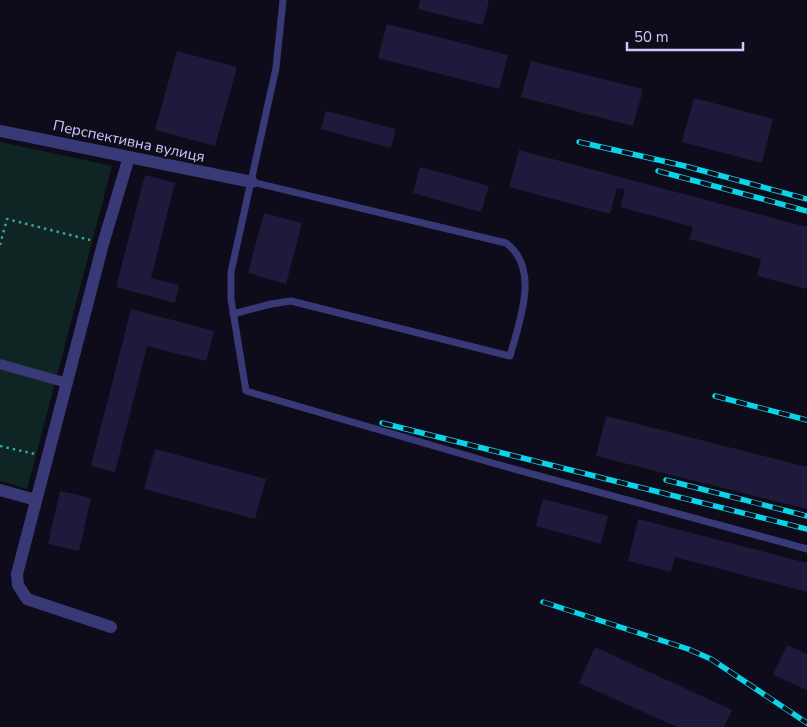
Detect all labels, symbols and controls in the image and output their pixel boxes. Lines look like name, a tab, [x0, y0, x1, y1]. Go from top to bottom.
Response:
scale bar	[627, 20, 743, 52]
text: 50 m	[634, 27, 669, 47]
street label: Перспективна вулиця	[51, 115, 207, 167]

